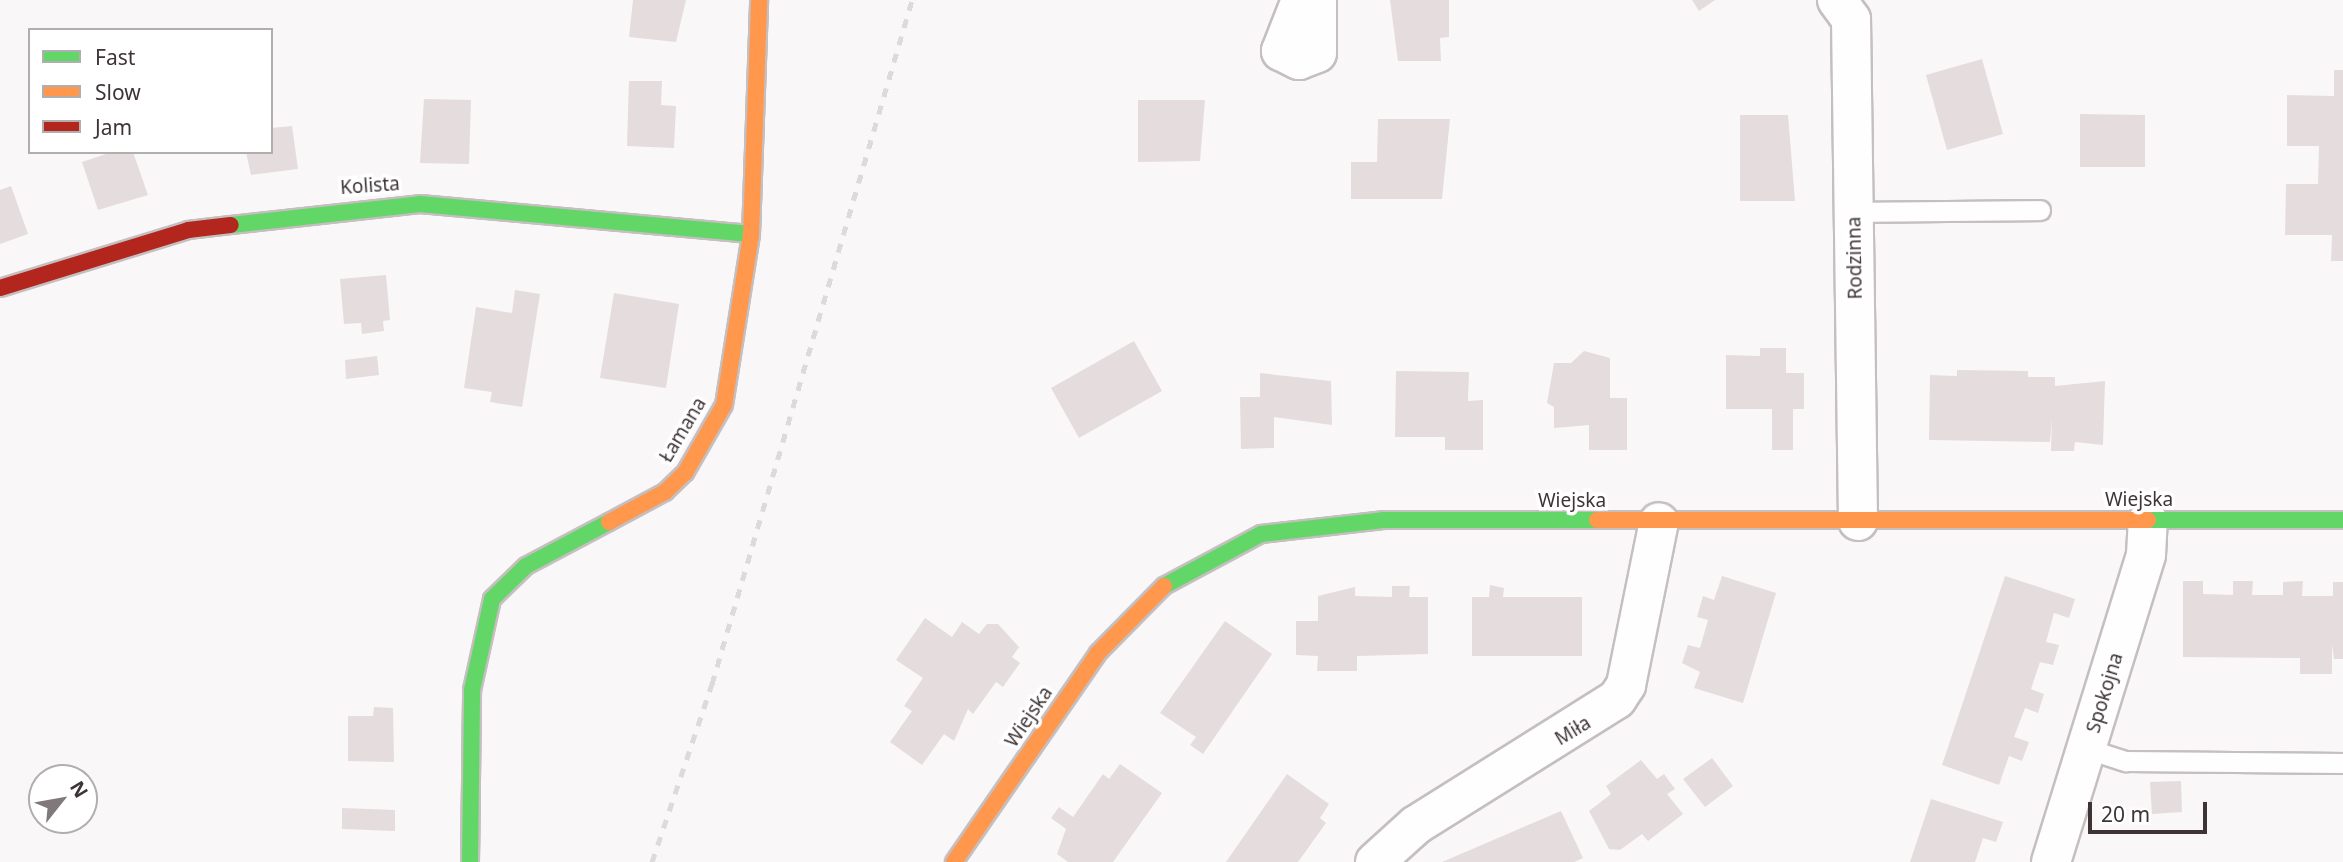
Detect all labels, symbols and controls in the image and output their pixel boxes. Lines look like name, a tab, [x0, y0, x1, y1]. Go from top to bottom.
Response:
legend	[28, 28, 273, 154]
text: Fast	[95, 43, 135, 71]
text: Slow	[95, 78, 141, 106]
text: Jam	[95, 113, 132, 141]
street label: Kolista	[339, 173, 401, 199]
street label: Rodzinna	[1843, 216, 1867, 300]
street label: Łamana	[655, 394, 711, 466]
street label: Wiejska	[2105, 489, 2173, 511]
street label: Wiejska	[1538, 490, 1606, 512]
street label: Spokojna	[2082, 650, 2128, 736]
street label: Wiejska	[1001, 682, 1057, 752]
street label: Miła	[1551, 712, 1595, 750]
north arrow	[28, 764, 98, 834]
text: N	[64, 776, 94, 803]
scale bar	[2091, 788, 2210, 832]
text: 20 m	[2101, 800, 2150, 828]

